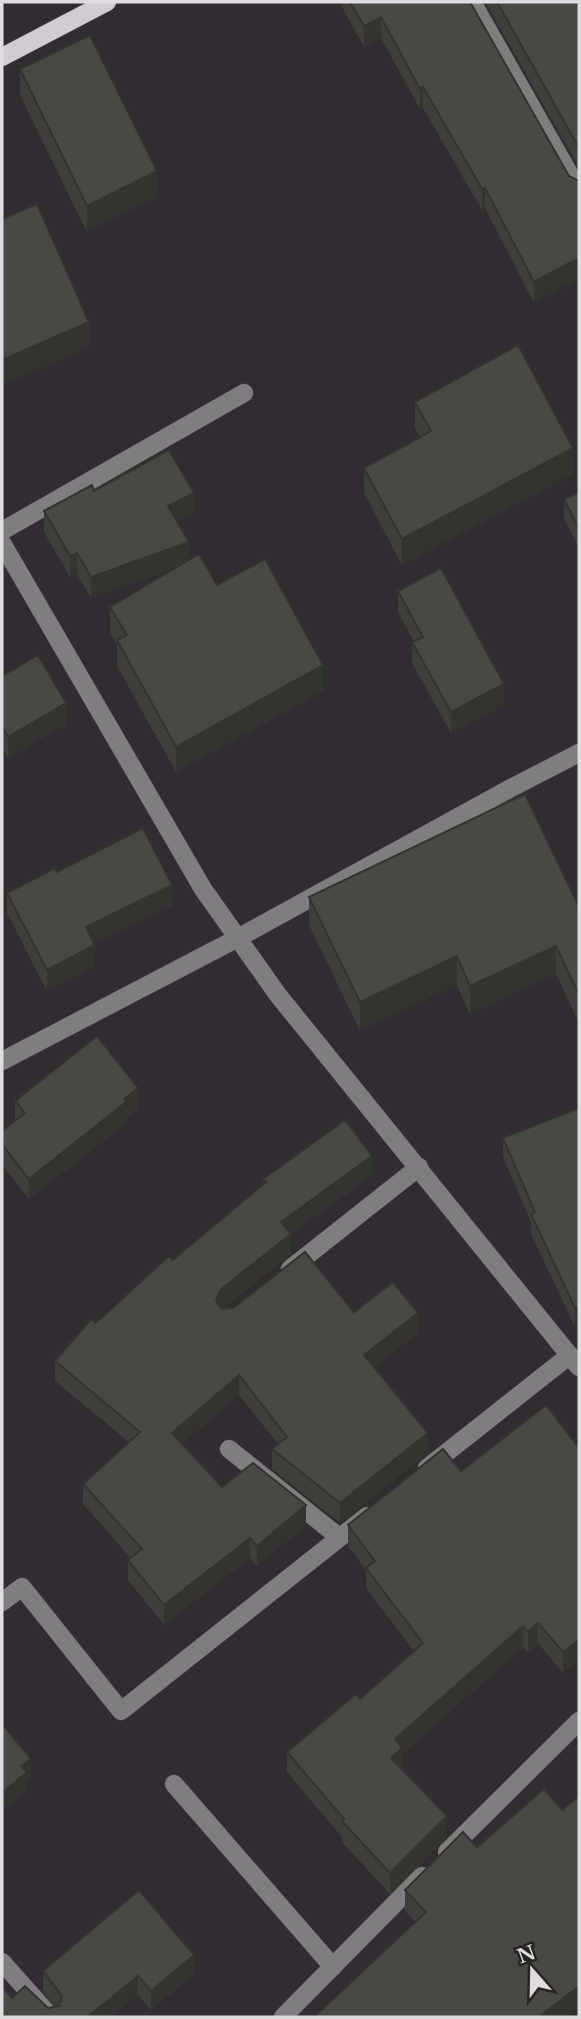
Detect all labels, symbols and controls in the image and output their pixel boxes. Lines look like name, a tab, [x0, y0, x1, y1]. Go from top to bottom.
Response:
north arrow	[497, 1935, 567, 2005]
text: N	[514, 1941, 539, 1968]

